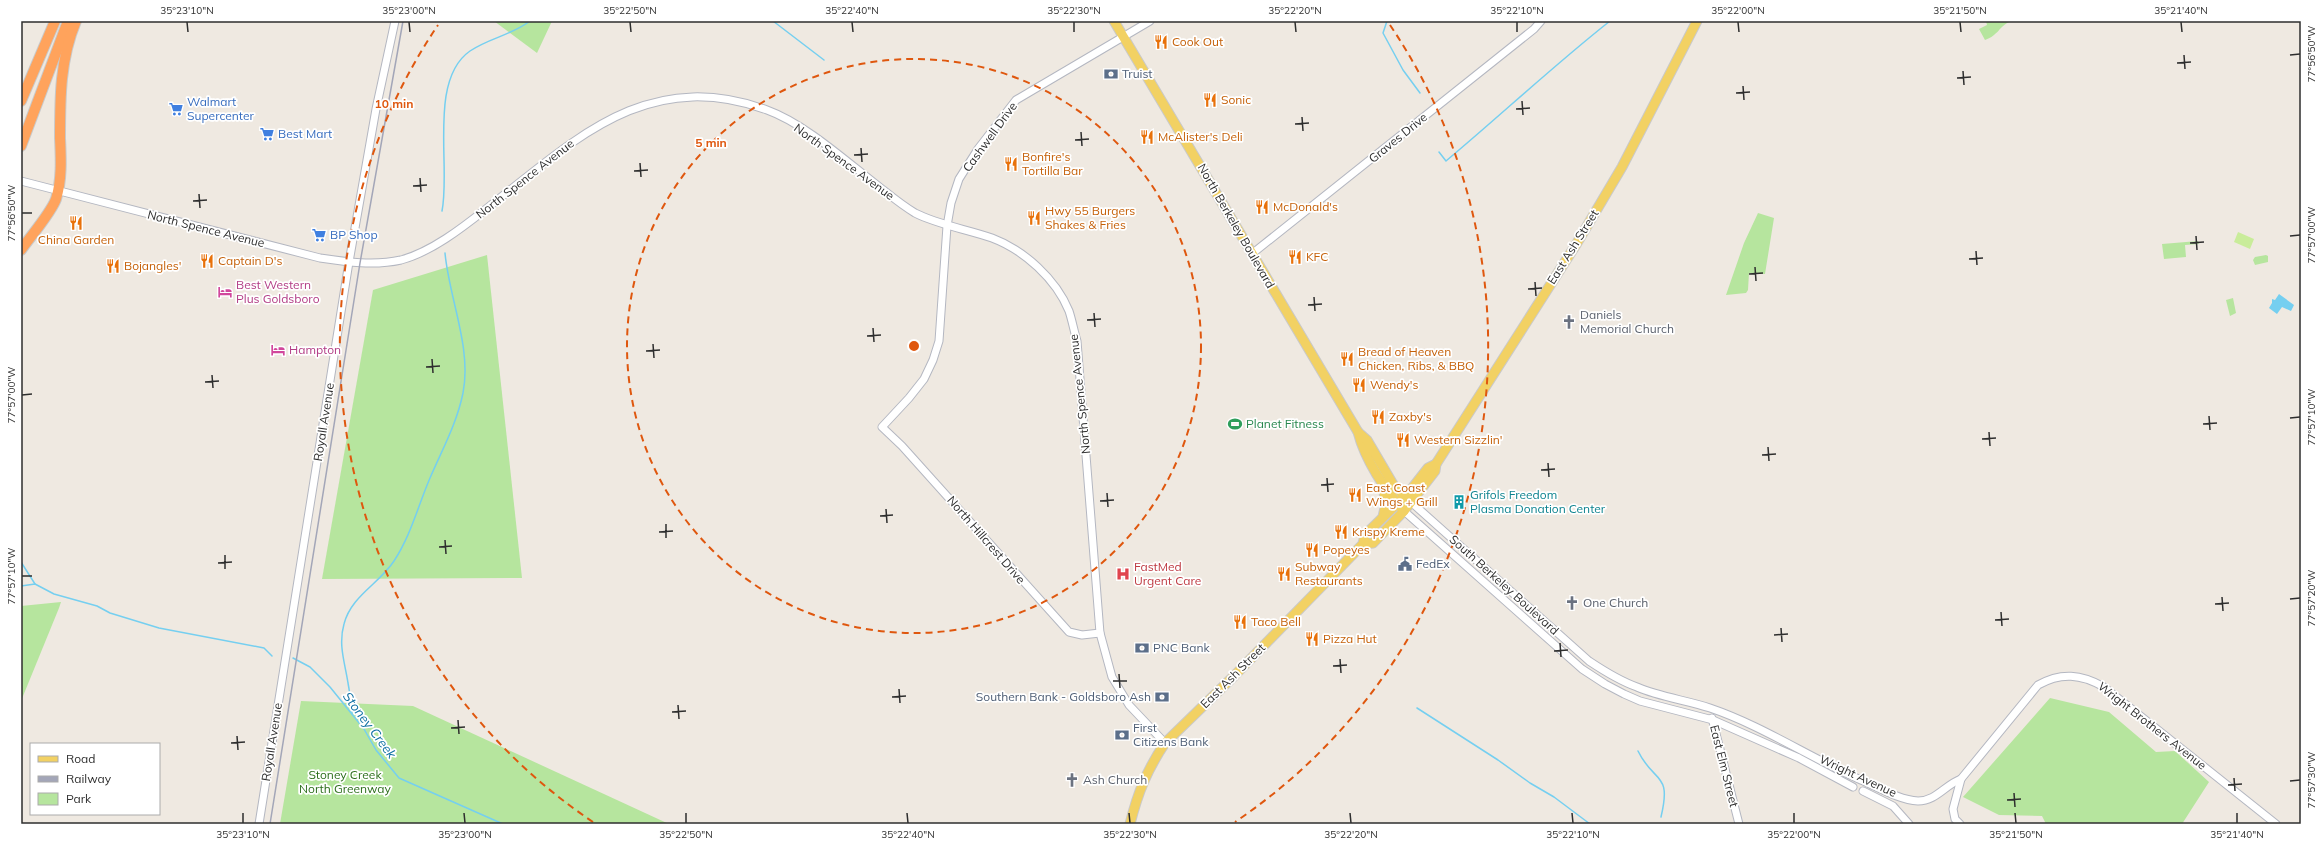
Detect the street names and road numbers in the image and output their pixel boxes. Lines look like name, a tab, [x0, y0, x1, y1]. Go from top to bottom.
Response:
street label: Cashwell Drive	[959, 99, 1020, 175]
street label: Graves Drive	[1365, 109, 1430, 166]
street label: North Spence Avenue	[791, 120, 897, 203]
street label: North Spence Avenue	[473, 136, 577, 222]
street label: North Berkeley Boulevard	[1195, 161, 1278, 291]
street label: North Spence Avenue	[146, 207, 266, 250]
street label: East Ash Street	[1544, 207, 1602, 287]
street label: North Spence Avenue	[1066, 333, 1093, 455]
street label: Royall Avenue	[310, 382, 337, 462]
street label: North Hillcrest Drive	[944, 493, 1029, 587]
street label: South Berkeley Boulevard	[1446, 531, 1562, 638]
street label: East Ash Street	[1197, 640, 1268, 711]
street label: Wright Brothers Avenue	[2095, 679, 2210, 773]
street label: Royall Avenue	[258, 702, 285, 782]
street label: East Elm Street	[1707, 723, 1742, 809]
street label: Wright Avenue	[1817, 751, 1899, 800]

